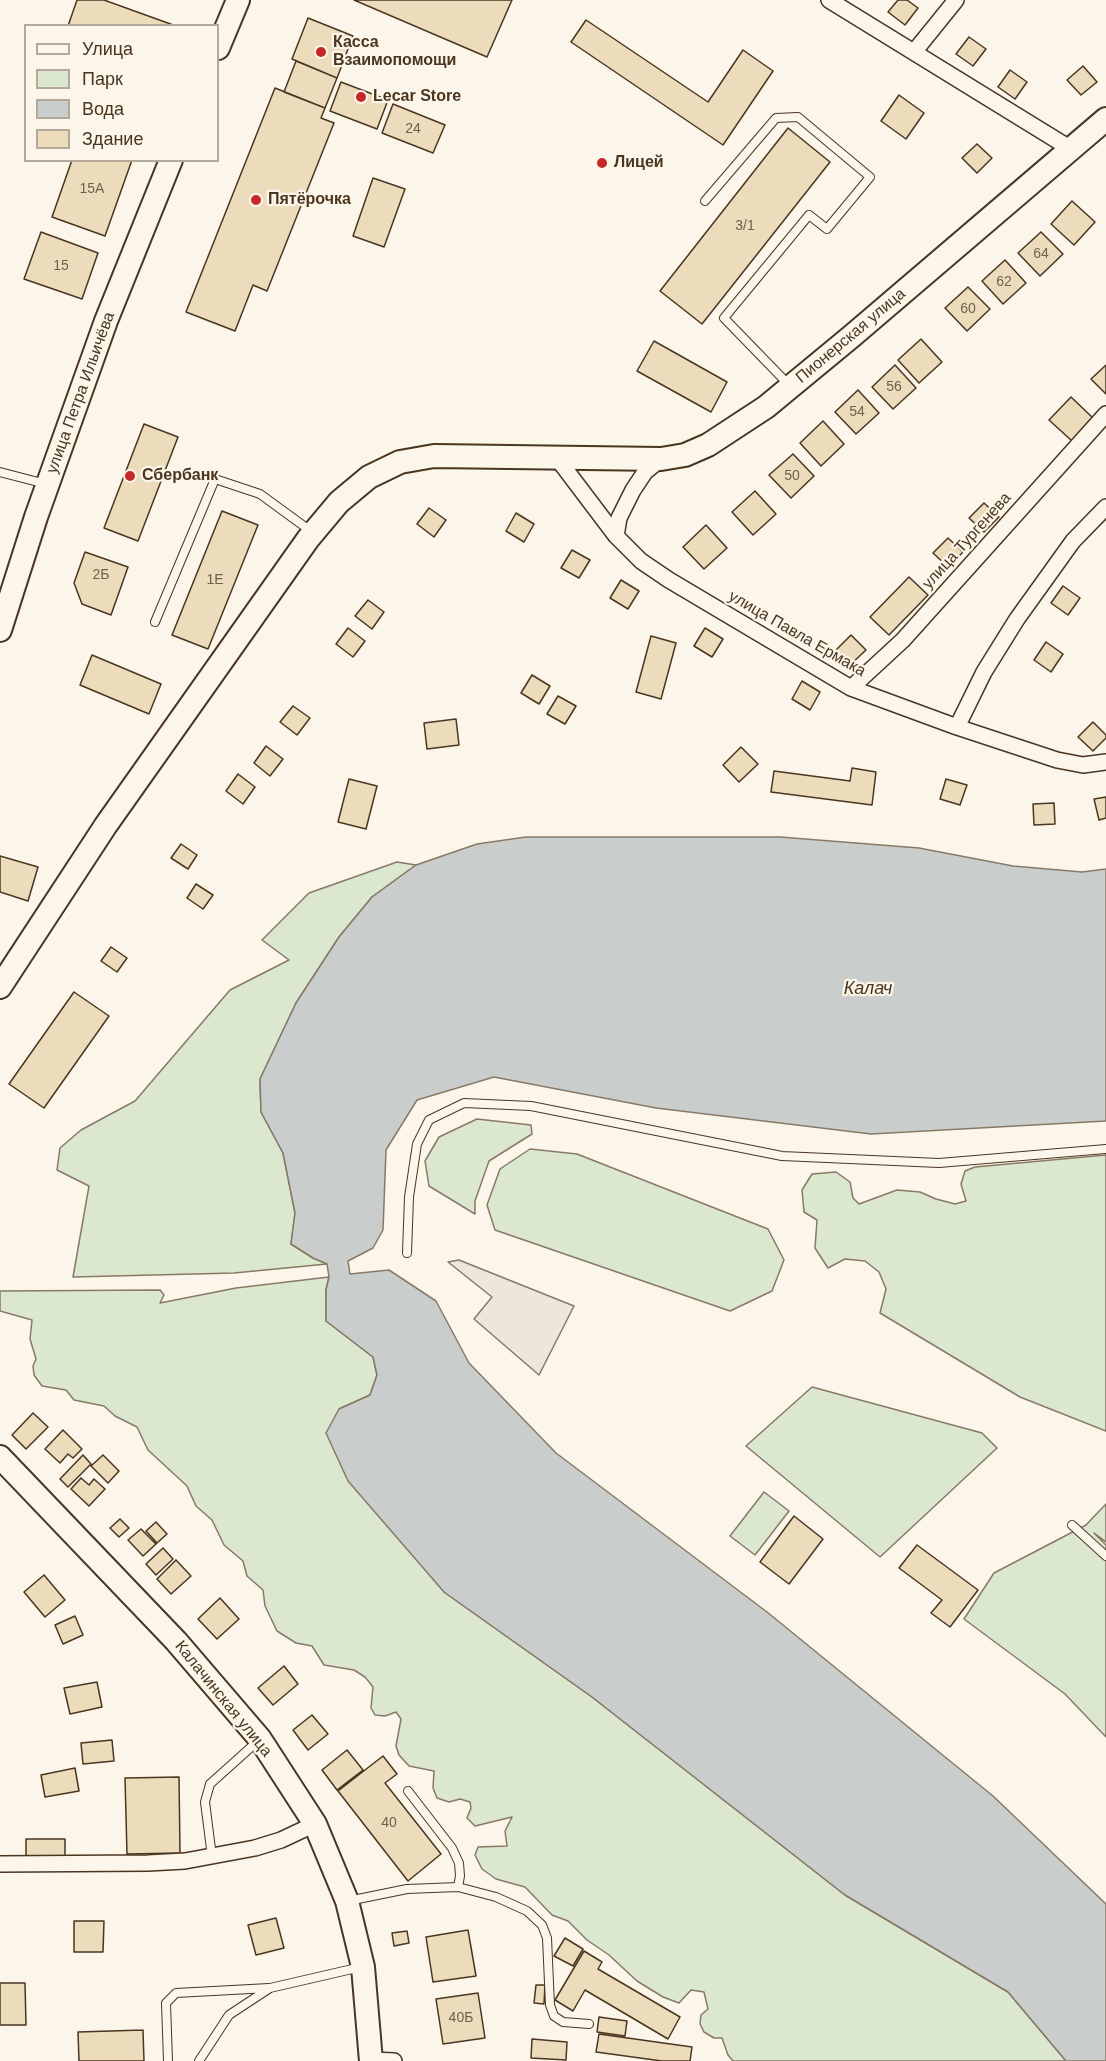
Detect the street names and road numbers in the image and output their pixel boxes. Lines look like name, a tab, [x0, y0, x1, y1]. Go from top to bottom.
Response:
street label: Пионерская улица	[792, 285, 910, 387]
street label: улица Петра Ильичёва	[43, 310, 119, 476]
street label: улица Тургенева	[919, 489, 1015, 593]
street label: улица Павла Ермака	[725, 587, 869, 681]
street label: Калачинская улица	[170, 1637, 276, 1761]

